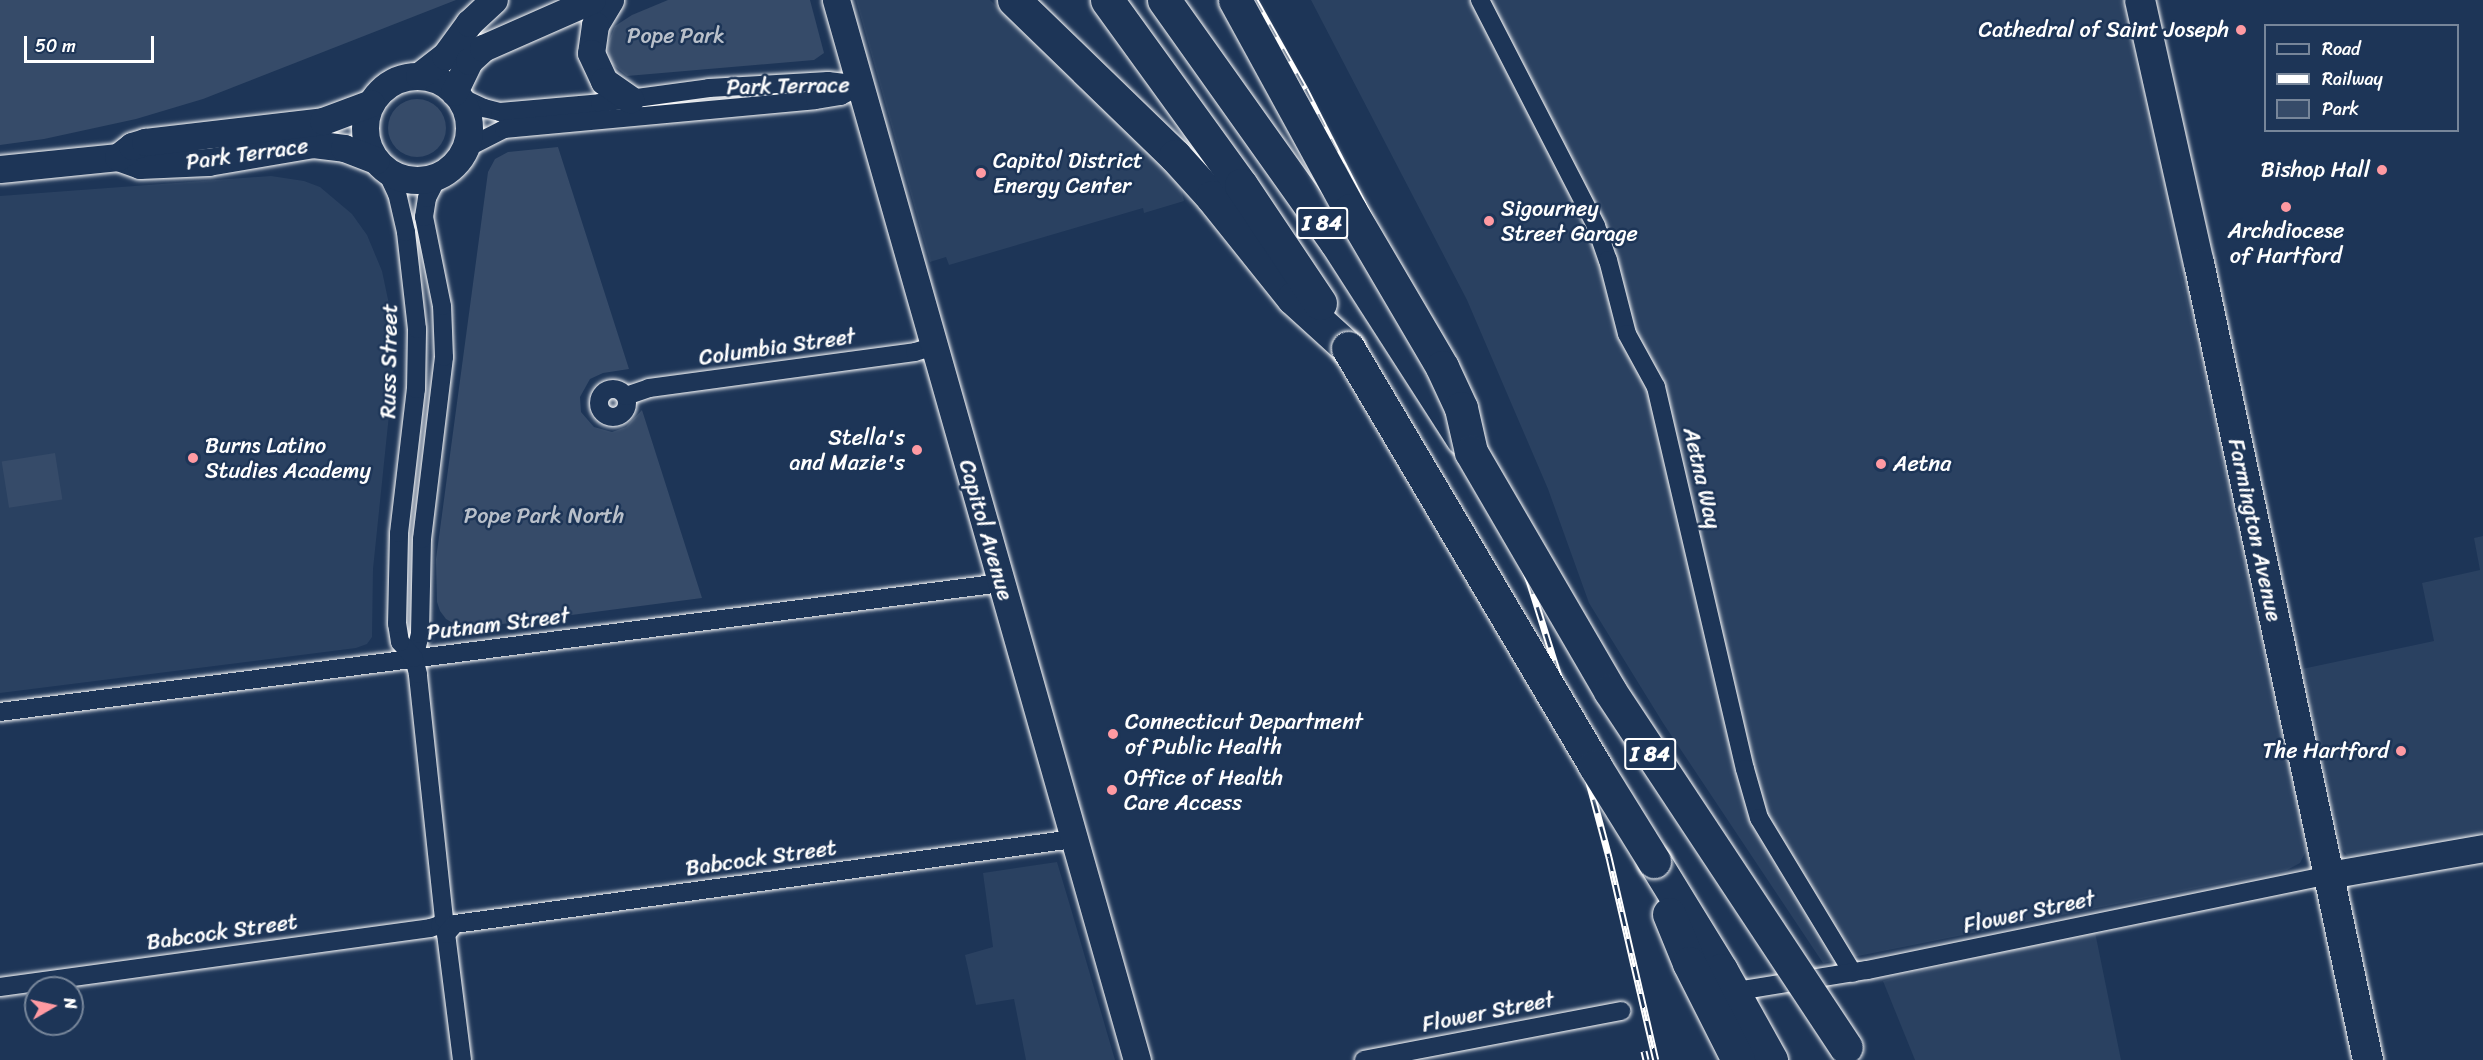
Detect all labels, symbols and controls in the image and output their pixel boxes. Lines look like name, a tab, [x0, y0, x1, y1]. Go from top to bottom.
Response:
place label: Cathedral of Saint Joseph	[1977, 17, 2229, 43]
park label: Pope Park	[627, 23, 725, 49]
marker: Cathedral of Saint Joseph	[2234, 23, 2248, 37]
scale bar	[27, 24, 158, 62]
legend	[2264, 24, 2459, 132]
text: 50 m	[35, 30, 76, 62]
text: Road	[2322, 33, 2361, 65]
text: Railway	[2322, 63, 2383, 95]
street label: Park Terrace	[726, 72, 850, 100]
text: Park	[2322, 93, 2359, 125]
street label: Park Terrace	[184, 132, 310, 176]
place label: Capitol District Energy Center	[993, 147, 1143, 198]
place label: Bishop Hall	[2261, 157, 2370, 183]
marker: Bishop Hall	[2375, 163, 2389, 177]
marker: Capitol District Energy Center	[974, 166, 988, 180]
place label: Sigourney Street Garage	[1501, 195, 1637, 246]
marker: Archdiocese of Hartford	[2279, 200, 2293, 214]
road number: I 84	[1295, 205, 1349, 241]
marker: Sigourney Street Garage	[1482, 214, 1496, 228]
place label: Archdiocese of Hartford	[2228, 217, 2344, 268]
street label: Russ Street	[375, 303, 403, 419]
street label: Columbia Street	[697, 323, 857, 371]
place label: Stella's and Mazie's	[790, 424, 905, 476]
street label: Aetna Way	[1678, 425, 1726, 531]
place label: Burns Latino Studies Academy	[205, 432, 371, 484]
street label: Farmington Avenue	[2223, 436, 2287, 624]
marker: Stella's and Mazie's	[910, 443, 924, 457]
marker: Burns Latino Studies Academy	[186, 451, 200, 465]
place label: Aetna	[1893, 451, 1951, 477]
street label: Capitol Avenue	[953, 457, 1019, 603]
marker: Aetna	[1874, 457, 1888, 471]
park label: Pope Park North	[464, 503, 624, 529]
street label: Putnam Street	[425, 602, 571, 646]
place label: Connecticut Department of Public Health	[1125, 708, 1362, 760]
marker: Connecticut Department of Public Health	[1106, 727, 1120, 741]
road number: I 84	[1623, 736, 1677, 772]
place label: The Hartford	[2262, 738, 2389, 764]
marker: The Hartford	[2394, 744, 2408, 758]
place label: Office of Health Care Access	[1124, 764, 1284, 816]
marker: Office of Health Care Access	[1105, 783, 1119, 797]
street label: Babcock Street	[684, 834, 838, 882]
street label: Flower Street	[1960, 885, 2098, 939]
street label: Babcock Street	[145, 908, 299, 956]
north arrow	[24, 976, 84, 1036]
street label: Flower Street	[1419, 986, 1557, 1038]
text: N	[55, 996, 85, 1011]

